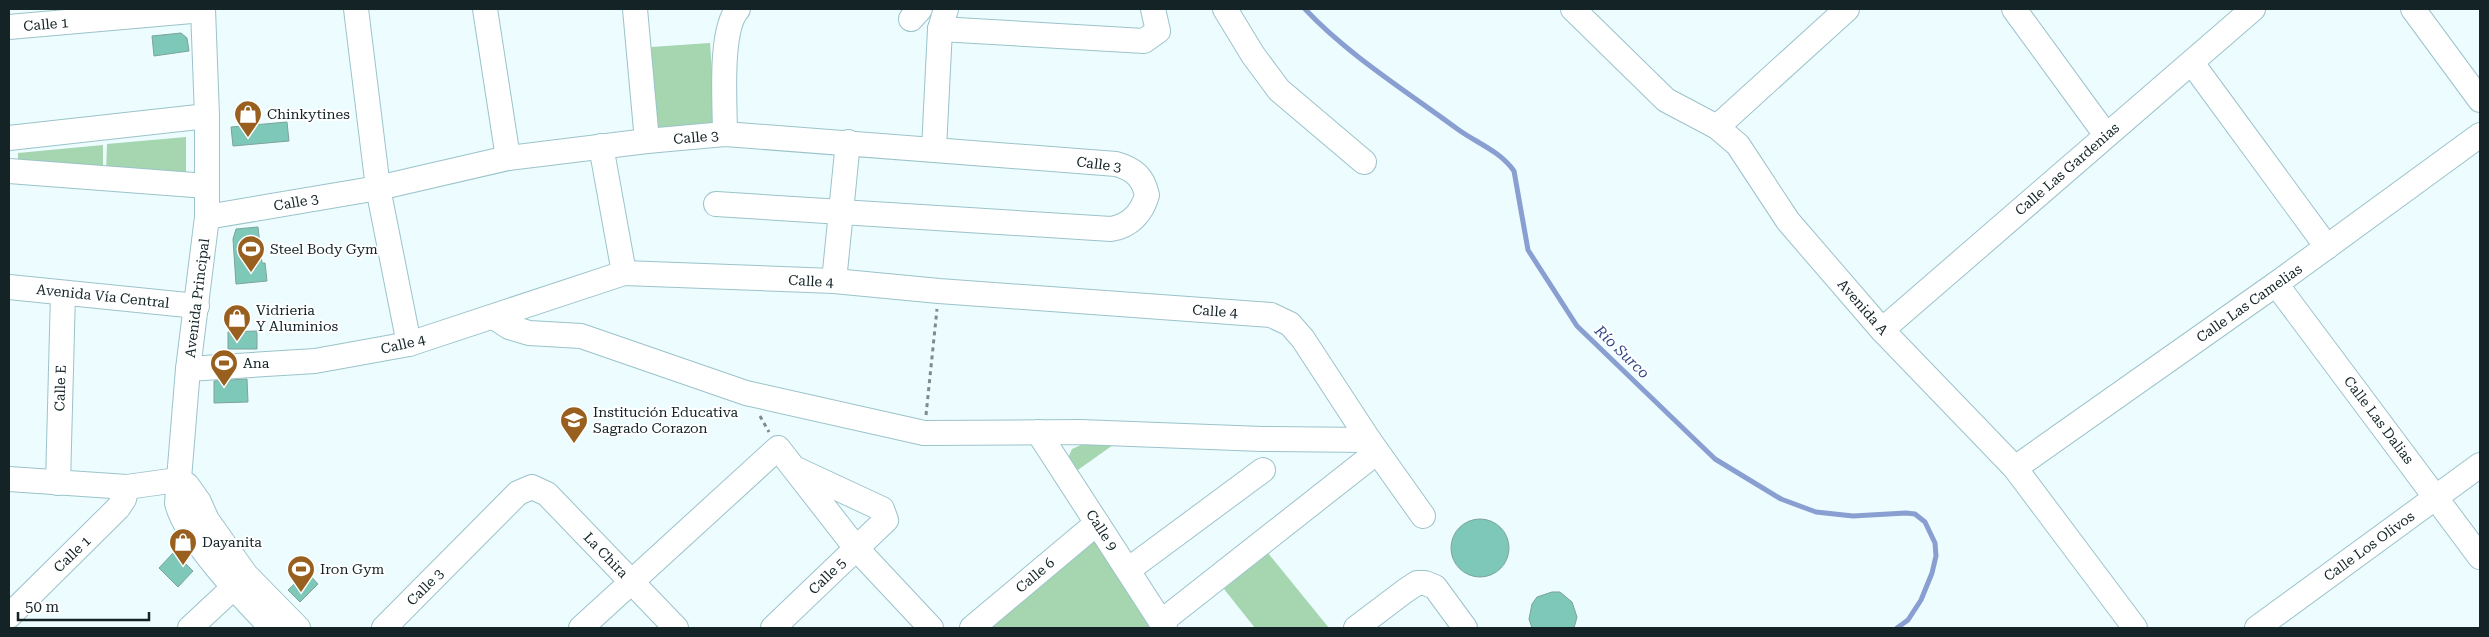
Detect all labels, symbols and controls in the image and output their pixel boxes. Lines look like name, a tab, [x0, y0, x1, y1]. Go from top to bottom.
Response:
street label: Calle 1	[23, 14, 69, 34]
shop icon: Chinkytines	[233, 99, 263, 138]
place label: Chinkytines	[267, 106, 350, 122]
street label: Calle Las Gardenias	[2012, 119, 2123, 219]
street label: Calle 3	[673, 127, 719, 147]
street label: Calle 3	[1076, 153, 1123, 175]
street label: Calle 3	[272, 190, 320, 214]
sports icon: Steel Body Gym	[236, 234, 266, 273]
street label: Avenida Principal	[182, 237, 212, 359]
place label: Steel Body Gym	[270, 241, 378, 257]
street label: Calle Las Camelias	[2193, 260, 2305, 345]
street label: Calle 4	[788, 272, 834, 290]
street label: Avenida A	[1835, 276, 1892, 338]
street label: Avenida Vía Central	[36, 281, 171, 311]
street label: Calle 4	[1192, 301, 1238, 321]
place label: Vidrieria Y Aluminios	[256, 302, 338, 334]
shop icon: Vidrieria Y Aluminios	[222, 303, 252, 342]
water label: Río Surco	[1590, 321, 1653, 382]
street label: Calle 4	[379, 331, 427, 357]
sports icon: Ana	[209, 348, 239, 387]
place label: Ana	[243, 355, 270, 371]
street label: Calle E	[51, 364, 69, 412]
street label: Calle Las Dalias	[2341, 373, 2417, 467]
place label: Institución Educativa Sagrado Corazon	[593, 404, 739, 436]
school or university icon: Institución Educativa Sagrado Corazon	[559, 405, 589, 444]
street label: Calle 9	[1083, 507, 1121, 554]
street label: Calle Los Olivos	[2321, 508, 2418, 584]
shop icon: Dayanita	[168, 527, 198, 566]
street label: La Chira	[581, 529, 632, 581]
street label: Calle 1	[50, 532, 94, 576]
place label: Dayanita	[202, 534, 262, 550]
sports icon: Iron Gym	[286, 554, 316, 593]
street label: Calle 5	[805, 554, 849, 598]
street label: Calle 6	[1012, 554, 1058, 596]
place label: Iron Gym	[320, 561, 384, 577]
street label: Calle 3	[403, 565, 447, 609]
scale bar	[18, 590, 149, 622]
text: 50 m	[25, 598, 60, 616]

